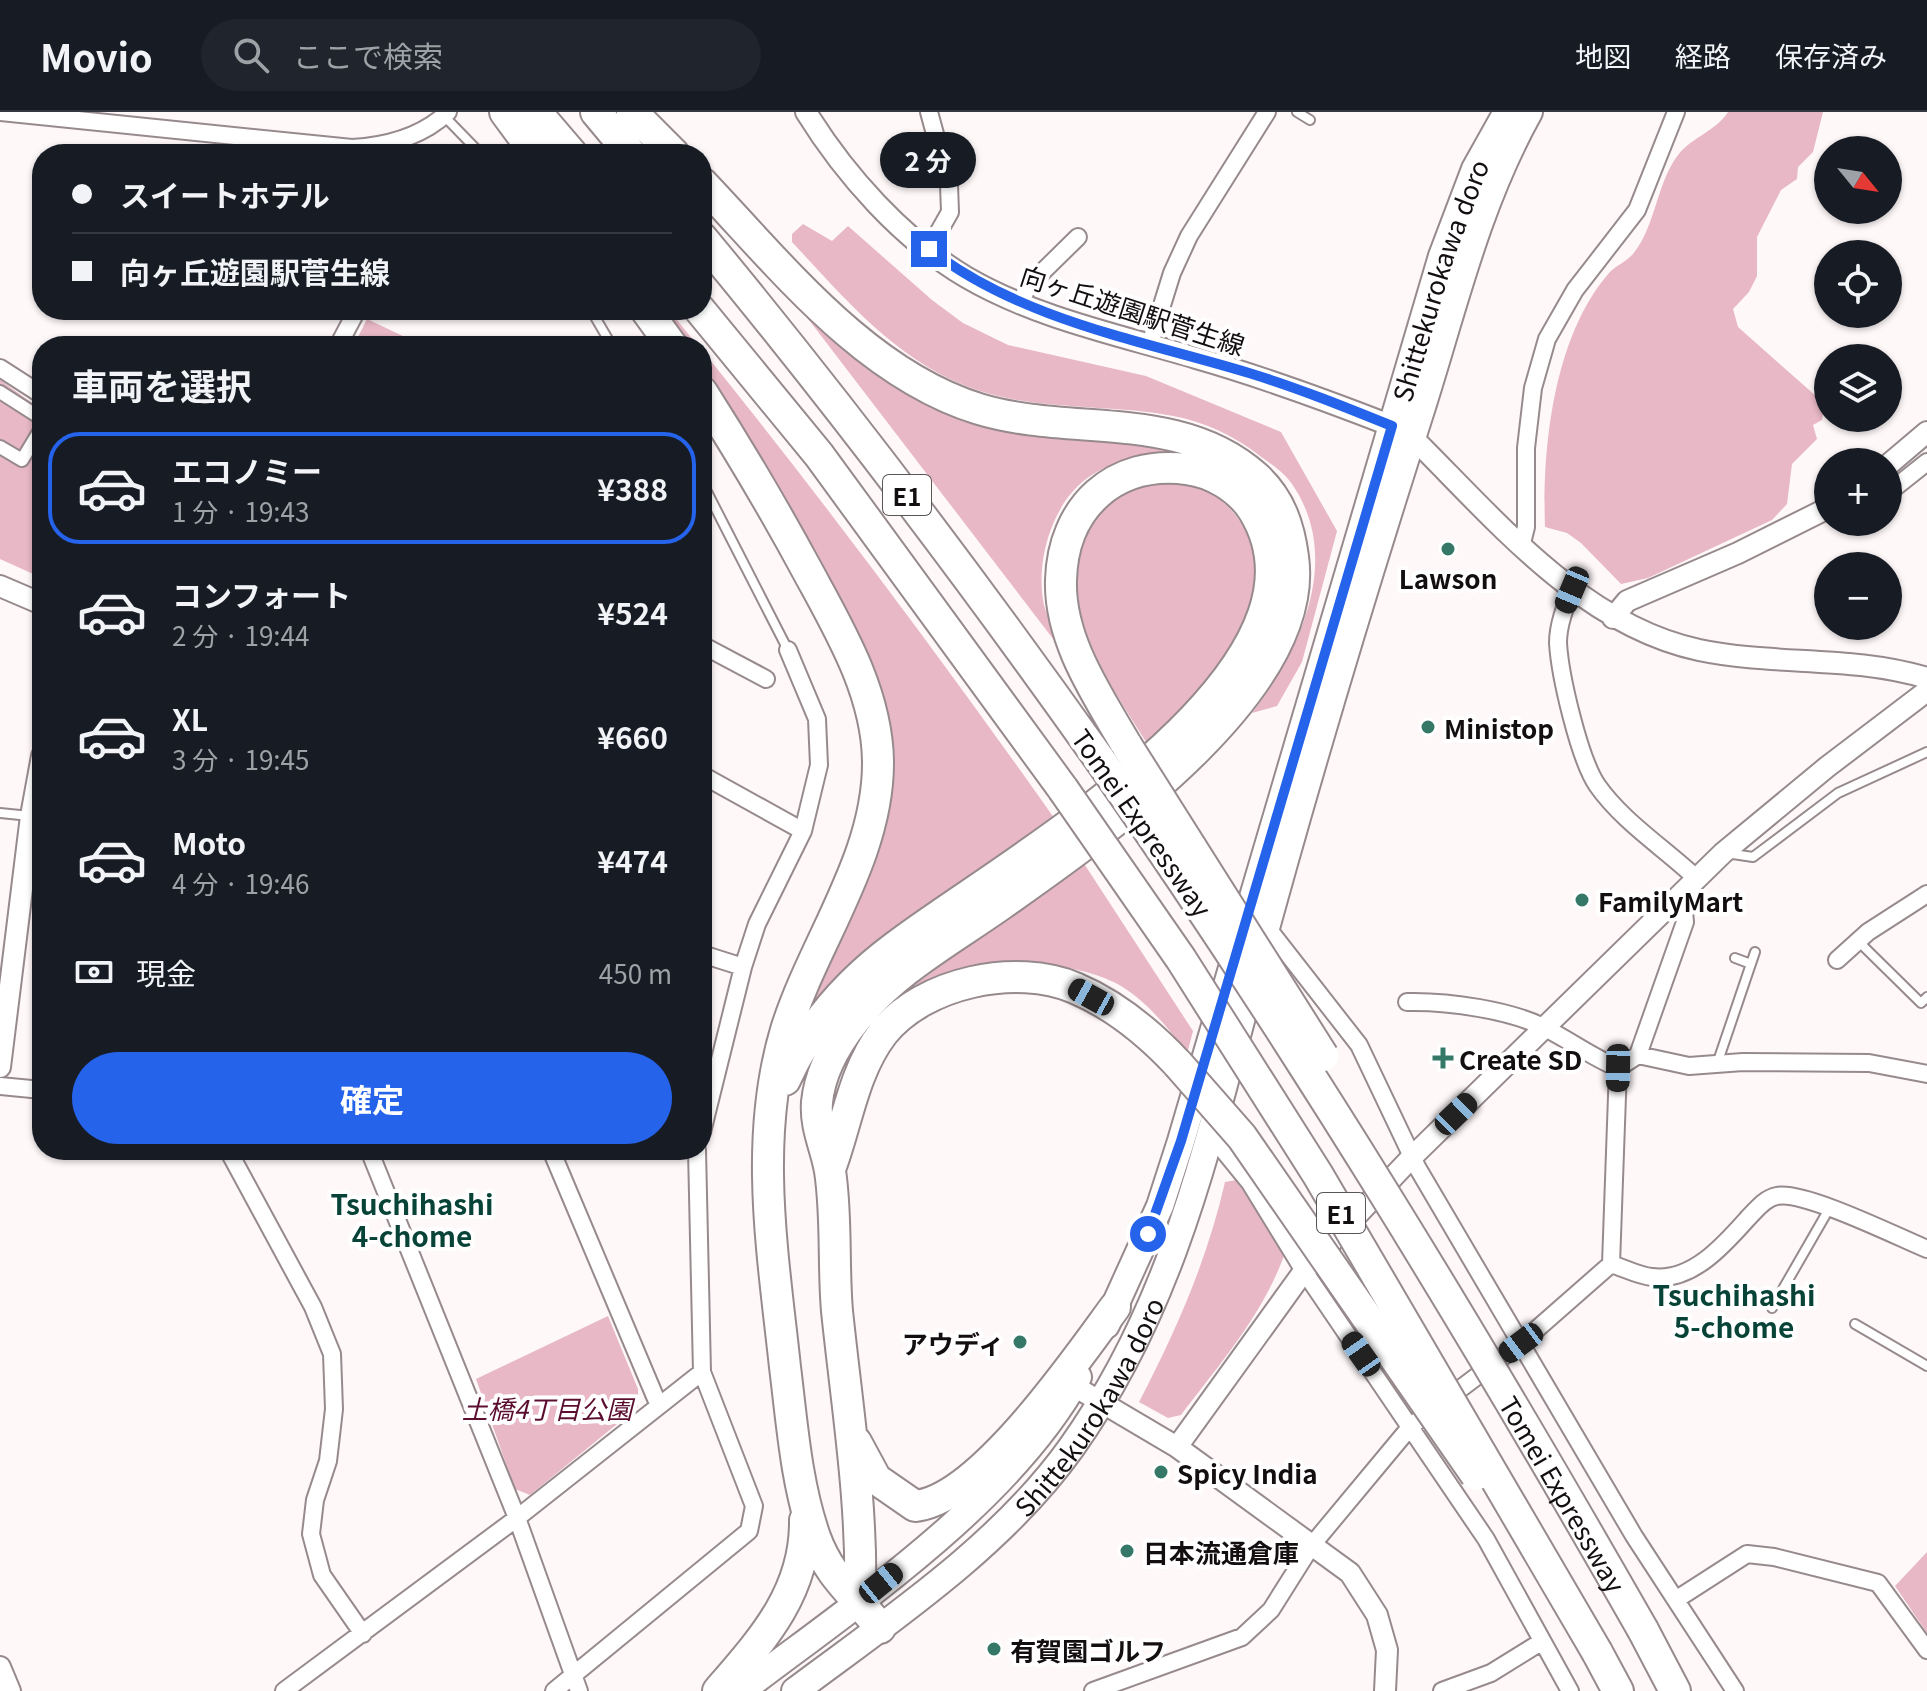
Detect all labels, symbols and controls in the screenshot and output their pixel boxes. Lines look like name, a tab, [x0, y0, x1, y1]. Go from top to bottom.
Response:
search box	[201, 19, 761, 91]
text: Movio	[40, 28, 153, 83]
icon: search	[229, 33, 273, 77]
text: ここで検索	[293, 33, 443, 77]
text: 地図	[1575, 35, 1631, 75]
text: 経路	[1675, 35, 1731, 75]
text: 保存済み	[1775, 35, 1887, 75]
callout: 2 分	[881, 133, 977, 189]
north arrow	[1814, 136, 1902, 224]
map controls	[1814, 136, 1902, 640]
text: 2 分	[904, 141, 952, 178]
street label: Shittekurokawa doro	[1382, 151, 1496, 406]
text: スイートホテル	[120, 172, 330, 216]
route end	[911, 231, 947, 267]
button: locate	[1814, 240, 1902, 328]
text: 向ヶ丘遊園駅菅生線	[120, 249, 390, 293]
street label: 向ヶ丘遊園駅菅生線	[1016, 255, 1250, 363]
button: layers	[1814, 344, 1902, 432]
text: 車両を選択	[72, 358, 252, 410]
text: エコノミー	[172, 448, 322, 492]
button: +	[1814, 448, 1902, 536]
icon: car	[76, 452, 148, 524]
text: ¥388	[597, 466, 668, 510]
road number: E1	[883, 475, 931, 515]
text: 1 分 · 19:43	[172, 492, 309, 529]
marker: Lawson	[1439, 540, 1457, 558]
button: −	[1814, 552, 1902, 640]
place label: Lawson	[1399, 559, 1497, 596]
car	[1552, 563, 1592, 617]
text: コンフォート	[172, 572, 351, 616]
icon: car	[76, 576, 148, 648]
text: ¥524	[597, 590, 668, 634]
text: 2 分 · 19:44	[172, 616, 309, 653]
text: XL	[172, 696, 208, 740]
icon: car	[76, 700, 148, 772]
place label: Ministop	[1444, 709, 1554, 746]
text: ¥660	[597, 714, 668, 758]
marker: Ministop	[1419, 718, 1437, 736]
street label: Tomei Expressway	[1064, 721, 1222, 924]
text: 3 分 · 19:45	[172, 740, 309, 777]
text: Moto	[172, 820, 246, 864]
icon: car	[76, 824, 148, 896]
text: ¥474	[597, 838, 668, 882]
text: 4 分 · 19:46	[172, 864, 309, 901]
place label: FamilyMart	[1598, 882, 1743, 919]
marker: FamilyMart	[1573, 891, 1591, 909]
icon: cash	[72, 950, 116, 994]
text: 現金	[136, 950, 196, 994]
text: 450 m	[599, 954, 672, 991]
car	[1064, 975, 1118, 1019]
place label: Create SD	[1459, 1040, 1582, 1077]
car	[1606, 1044, 1630, 1092]
marker: Create SD	[1434, 1049, 1452, 1067]
button: 確定	[72, 1052, 672, 1144]
car	[1430, 1089, 1482, 1139]
district label: Tsuchihashi 4-chome	[330, 1183, 494, 1255]
road number: E1	[1317, 1193, 1365, 1233]
route start	[1130, 1216, 1166, 1252]
district label: Tsuchihashi 5-chome	[1652, 1274, 1816, 1346]
street label: Shittekurokawa doro	[1005, 1291, 1171, 1523]
car	[1495, 1319, 1547, 1367]
place label: アウディ	[902, 1324, 1004, 1361]
car	[1337, 1327, 1385, 1381]
marker: アウディ	[1011, 1333, 1029, 1351]
street label: Tomei Expressway	[1492, 1388, 1636, 1599]
park label: 土橋4丁目公園	[462, 1389, 636, 1426]
place label: Spicy India	[1177, 1454, 1318, 1491]
marker: Spicy India	[1152, 1463, 1170, 1481]
place label: 日本流通倉庫	[1143, 1533, 1299, 1570]
marker: 日本流通倉庫	[1118, 1542, 1136, 1560]
car	[855, 1559, 907, 1607]
place label: 有賀園ゴルフ	[1010, 1631, 1166, 1668]
marker: 有賀園ゴルフ	[985, 1640, 1003, 1658]

